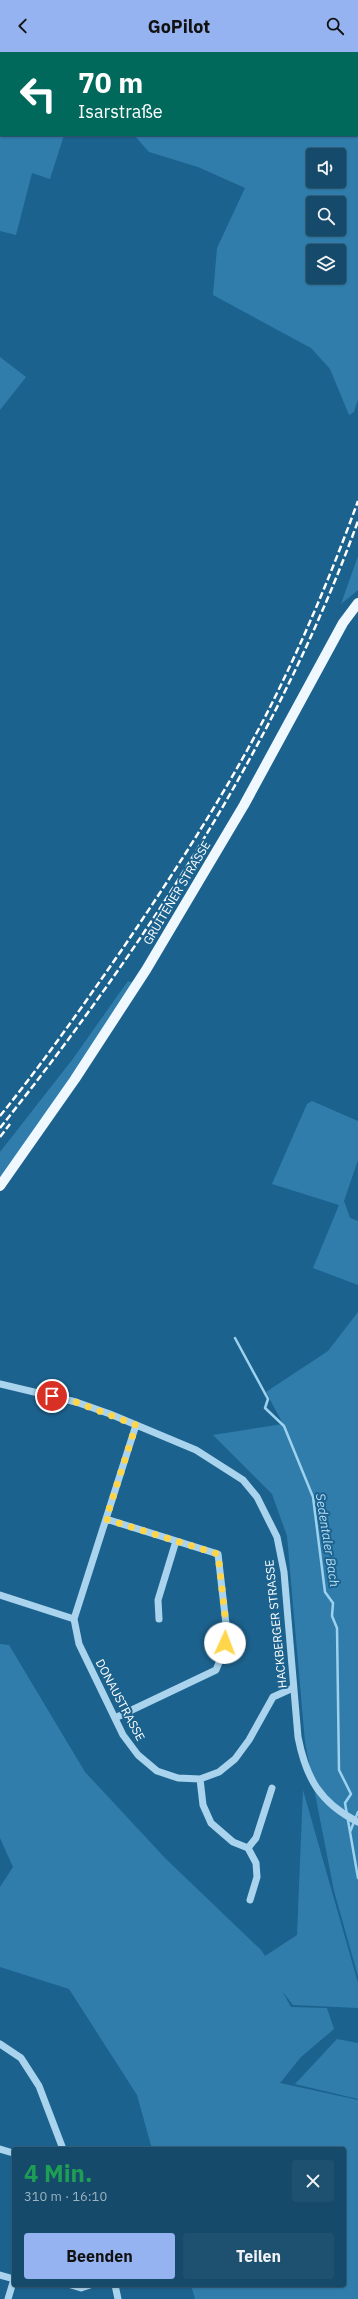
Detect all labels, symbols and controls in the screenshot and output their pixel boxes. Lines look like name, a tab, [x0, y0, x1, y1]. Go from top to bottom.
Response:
icon: back	[12, 15, 34, 37]
text: GoPilot	[148, 15, 210, 38]
icon: search	[324, 15, 346, 37]
text: 70 m	[78, 64, 143, 101]
icon: left	[12, 68, 64, 120]
text: Isarstraße	[78, 100, 163, 123]
map controls	[306, 148, 346, 284]
button: sound	[306, 148, 346, 188]
button: search	[306, 196, 346, 236]
button: layers	[306, 244, 346, 284]
street label: GRUITENER STRASSE	[140, 838, 214, 947]
pin	[35, 1379, 69, 1413]
icon: arrive	[41, 1385, 63, 1407]
water label: Sedentaler Bach	[312, 1492, 343, 1588]
street label: HACKBERGER STRASSE	[261, 1559, 290, 1689]
position arrow	[204, 1622, 246, 1664]
street label: DONAUSTRASSE	[93, 1656, 148, 1743]
text: 4 Min.	[24, 2157, 92, 2189]
button: close	[292, 2160, 334, 2202]
text: 310 m · 16:10	[24, 2188, 107, 2205]
button: Beenden	[24, 2233, 175, 2279]
button: Teilen	[183, 2233, 334, 2279]

